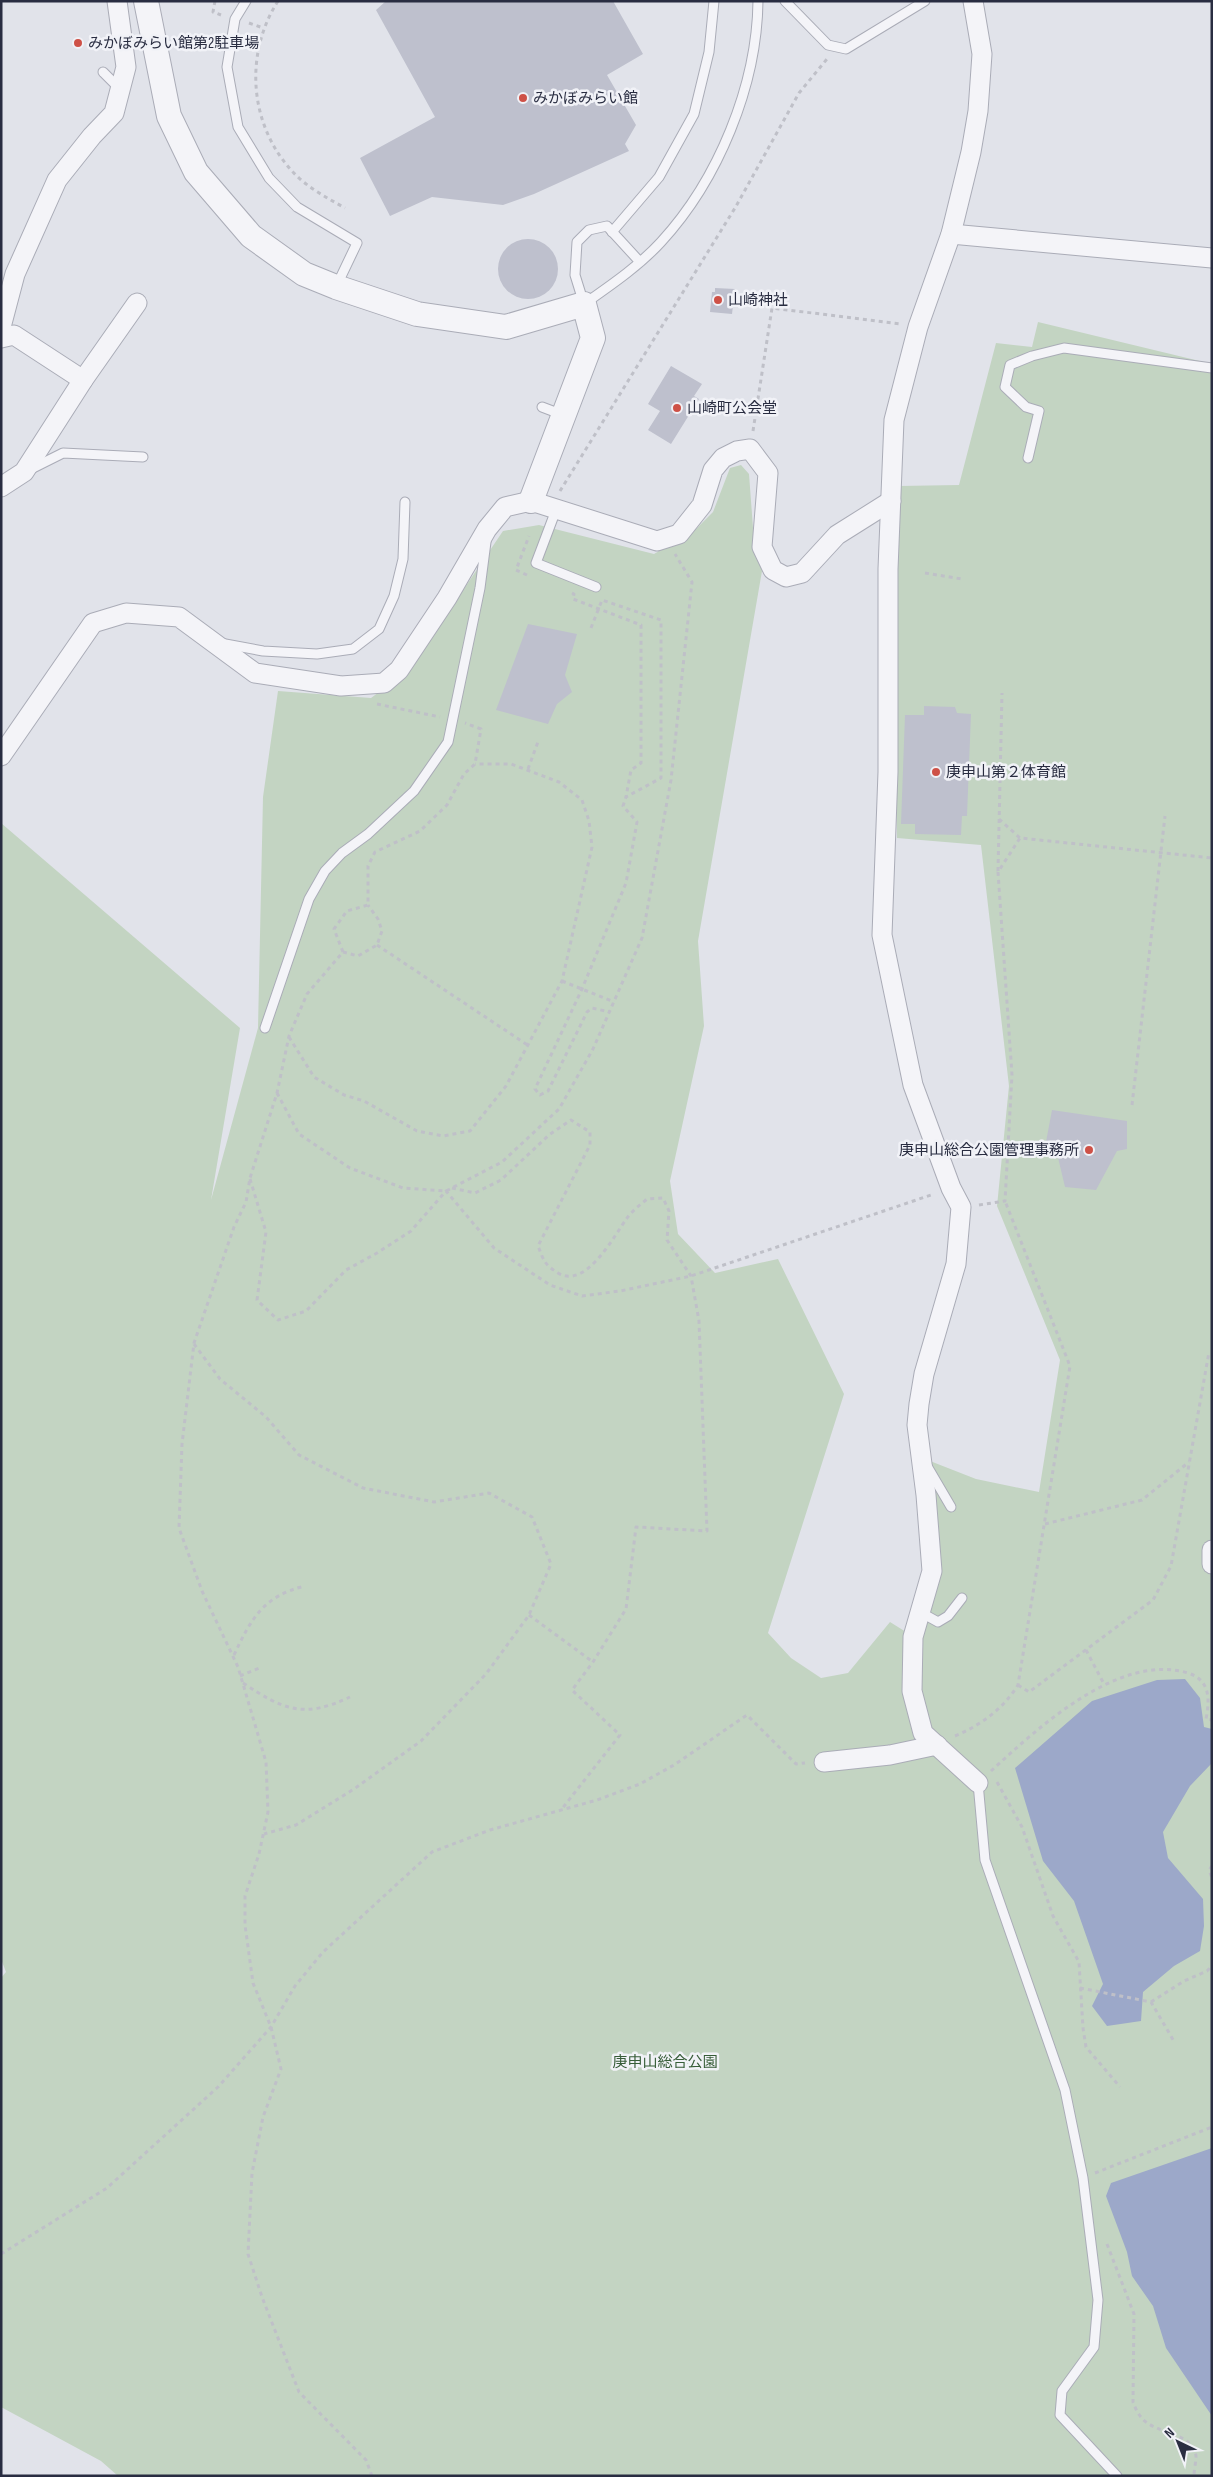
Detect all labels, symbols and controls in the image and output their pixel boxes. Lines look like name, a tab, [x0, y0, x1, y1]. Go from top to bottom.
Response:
place label: みかぼみらい館第2駐車場	[88, 34, 259, 53]
marker: みかぼみらい館第2駐車場	[72, 37, 84, 49]
place label: みかぼみらい館	[533, 89, 638, 108]
marker: みかぼみらい館	[517, 92, 529, 104]
place label: 山崎神社	[728, 291, 788, 310]
marker: 山崎神社	[712, 294, 724, 306]
place label: 山崎町公会堂	[687, 399, 777, 418]
marker: 山崎町公会堂	[671, 402, 683, 414]
place label: 庚申山第２体育館	[946, 763, 1066, 782]
marker: 庚申山第２体育館	[930, 766, 942, 778]
place label: 庚申山総合公園管理事務所	[899, 1141, 1079, 1160]
marker: 庚申山総合公園管理事務所	[1083, 1144, 1095, 1156]
park label: 庚申山総合公園	[612, 2053, 718, 2072]
north arrow	[1153, 2417, 1203, 2467]
text: N	[1161, 2424, 1178, 2442]

